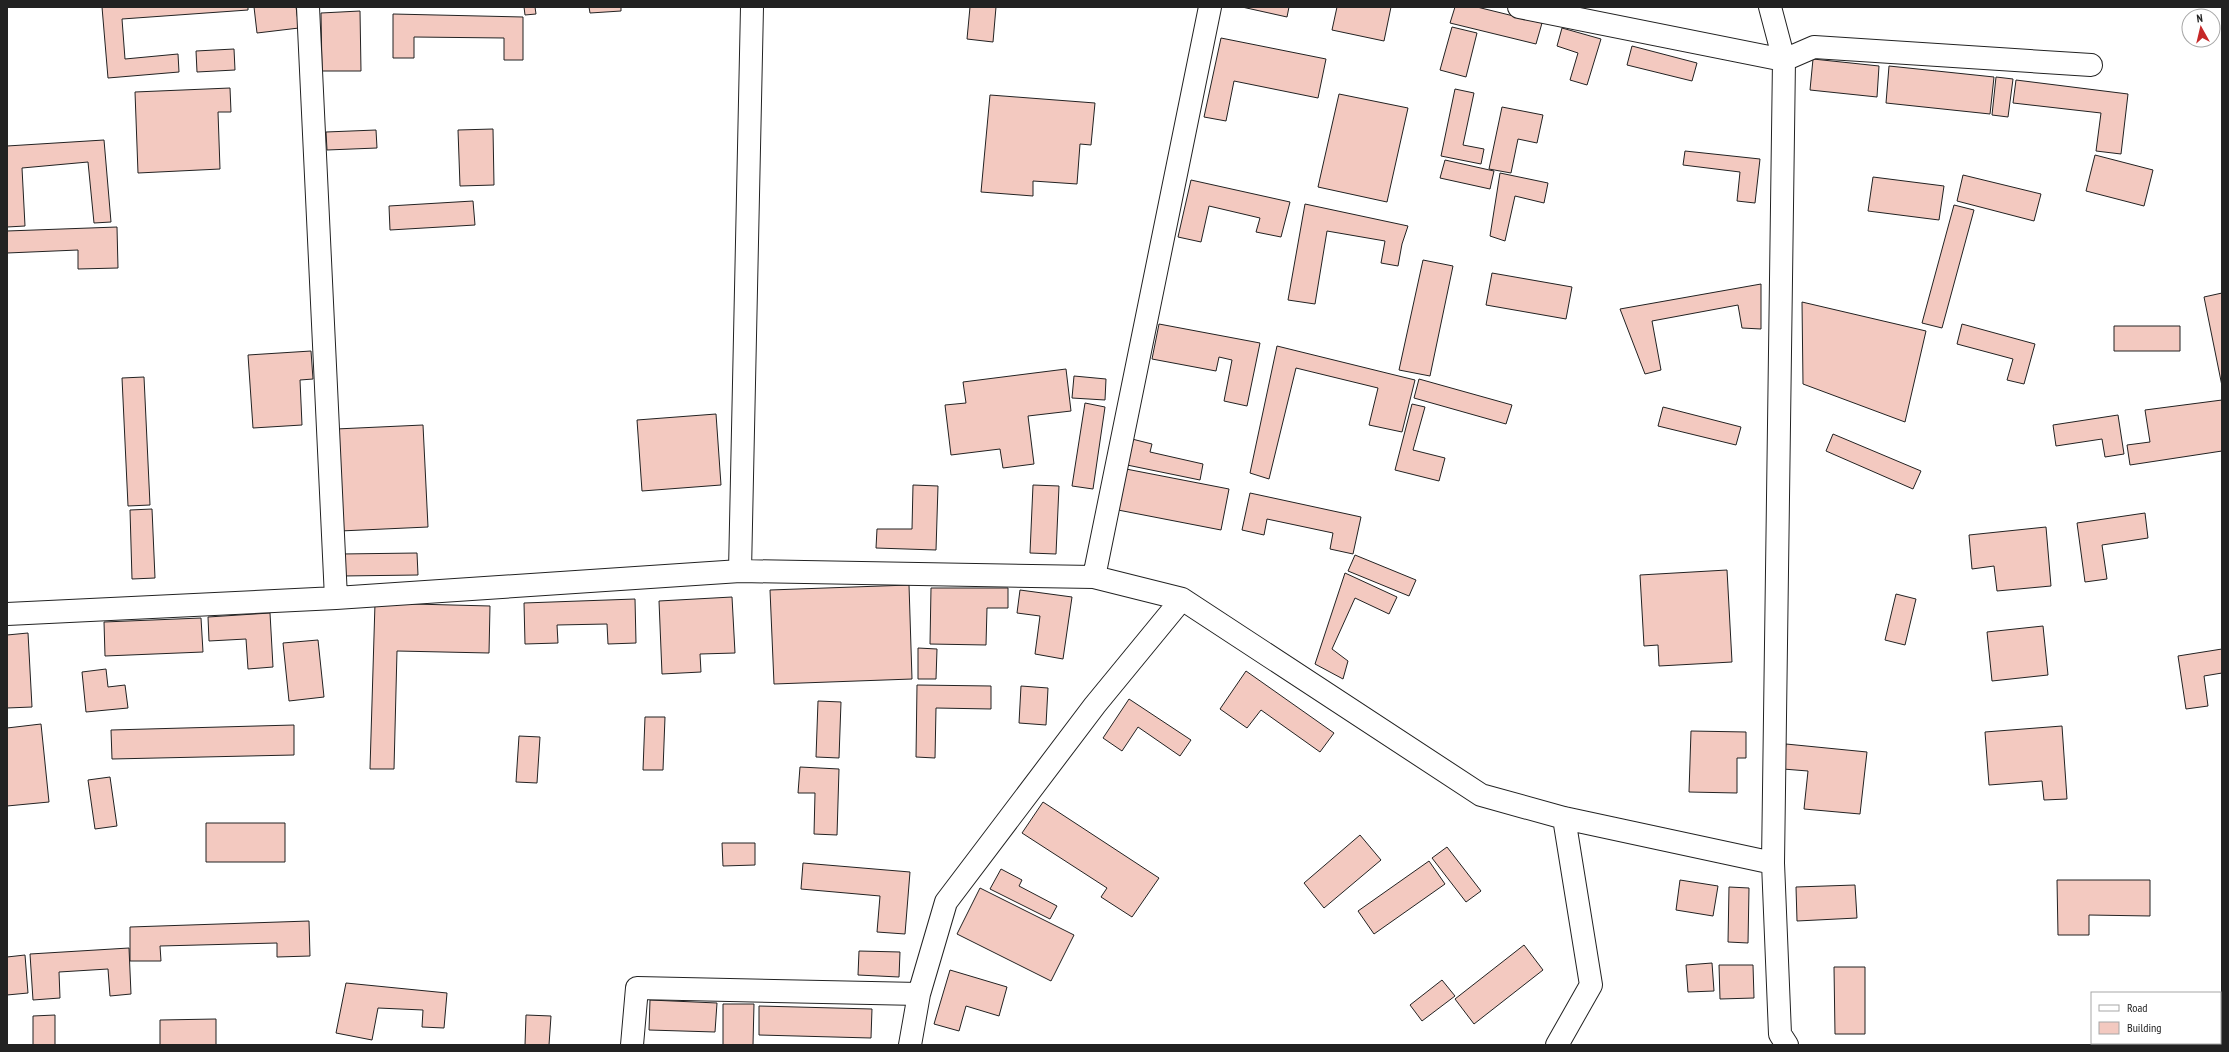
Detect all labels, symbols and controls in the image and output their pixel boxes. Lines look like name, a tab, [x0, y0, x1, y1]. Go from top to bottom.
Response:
north arrow	[2181, 8, 2221, 48]
text: N	[2196, 11, 2204, 25]
legend	[2091, 992, 2221, 1044]
text: Road	[2127, 1000, 2147, 1015]
text: Building	[2127, 1020, 2162, 1035]

